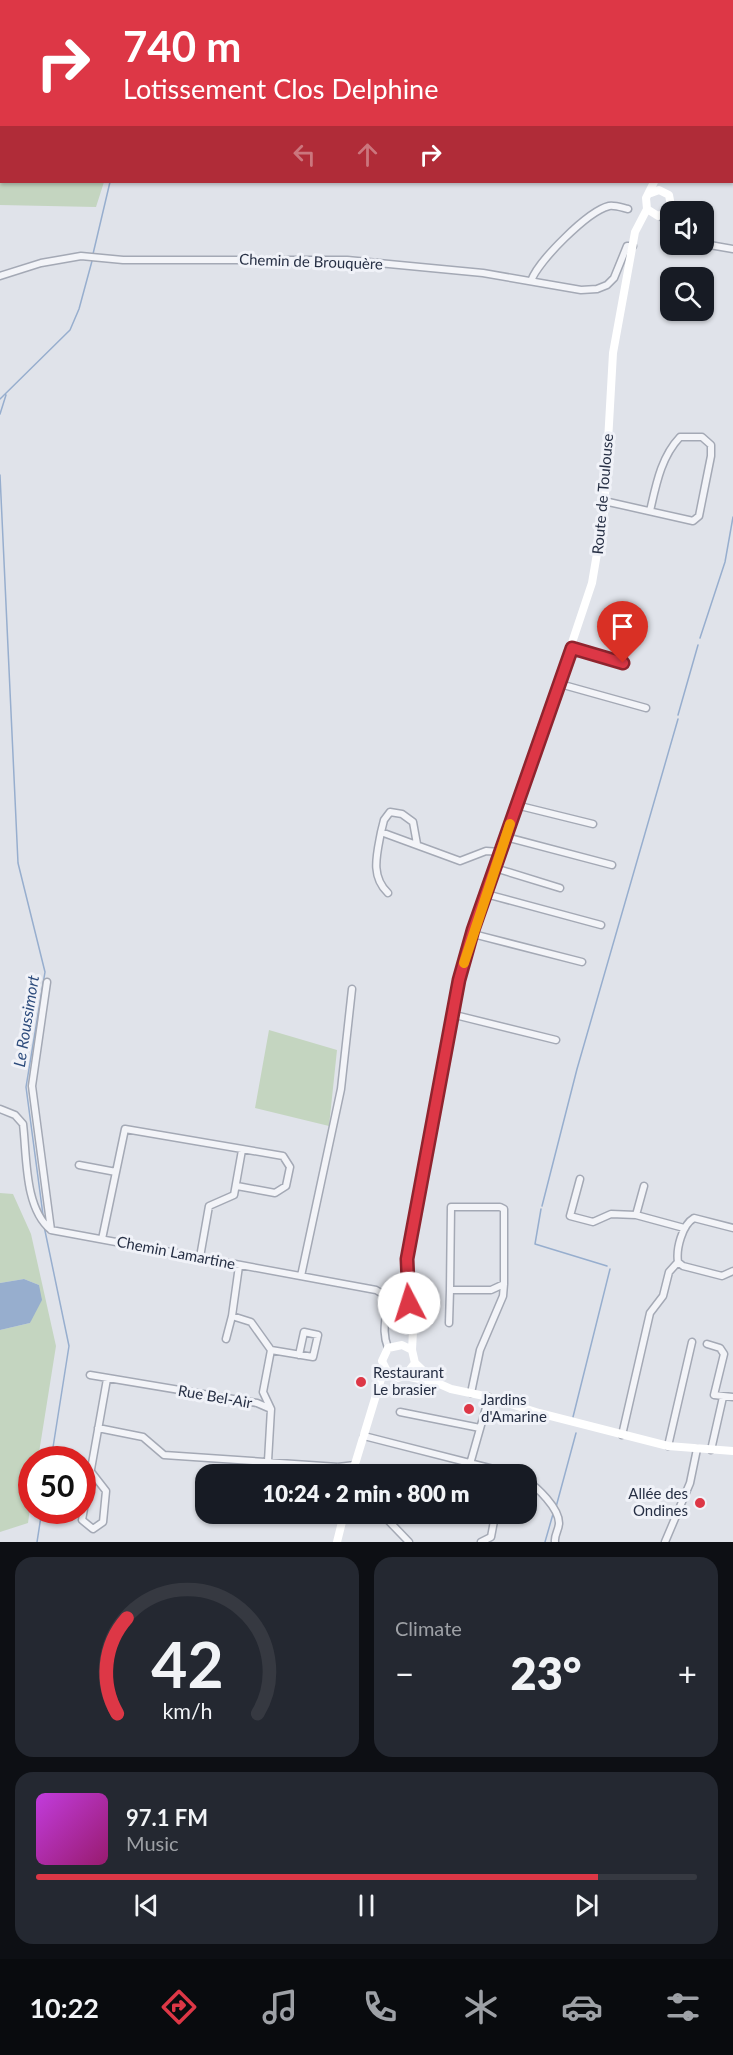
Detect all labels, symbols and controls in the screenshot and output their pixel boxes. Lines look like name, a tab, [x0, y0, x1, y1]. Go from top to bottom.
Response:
text: 740 m	[123, 21, 241, 71]
icon: right	[24, 24, 102, 102]
text: Lotissement Clos Delphine	[123, 72, 438, 105]
icon: left	[288, 138, 321, 171]
icon: ahead	[351, 138, 384, 171]
icon: right	[414, 138, 447, 171]
map controls	[660, 201, 714, 321]
button: sound	[660, 201, 714, 255]
street label: Chemin de Brouquère	[239, 249, 383, 273]
button: search	[660, 267, 714, 321]
street label: Route de Toulouse	[588, 433, 616, 555]
pin	[597, 601, 648, 663]
icon: arrive	[606, 610, 639, 643]
water label: Le Roussimort	[9, 973, 42, 1068]
street label: Chemin Lamartine	[115, 1232, 237, 1272]
position arrow	[377, 1271, 441, 1335]
place label: Restaurant Le brasier	[373, 1363, 445, 1398]
marker: Restaurant Le brasier	[354, 1375, 368, 1389]
street label: Rue Bel-Air	[177, 1381, 254, 1411]
place label: Jardins d'Amarine	[481, 1390, 547, 1425]
marker: Jardins d'Amarine	[462, 1402, 476, 1416]
speed limit sign: 50	[18, 1446, 96, 1524]
text: 10:24 · 2 min · 800 m	[263, 1480, 469, 1507]
place label: Allée des Ondines	[628, 1484, 688, 1519]
marker: Allée des Ondines	[693, 1496, 707, 1510]
text: Climate	[395, 1616, 462, 1640]
text: 42	[151, 1626, 223, 1701]
text: 23°	[511, 1646, 581, 1700]
text: −	[395, 1653, 414, 1693]
text: +	[678, 1653, 697, 1693]
text: km/h	[162, 1698, 212, 1724]
text: 97.1 FM	[126, 1804, 208, 1831]
text: Music	[126, 1831, 179, 1855]
icon: previous	[130, 1889, 163, 1922]
icon: pause	[350, 1889, 383, 1922]
icon: next	[570, 1889, 603, 1922]
icon: directions	[158, 1986, 200, 2028]
icon: music	[259, 1986, 301, 2028]
icon: phone	[359, 1986, 401, 2028]
icon: climate	[460, 1986, 502, 2028]
icon: car	[561, 1986, 603, 2028]
icon: filters	[662, 1986, 704, 2028]
text: 10:22	[29, 1991, 99, 2024]

